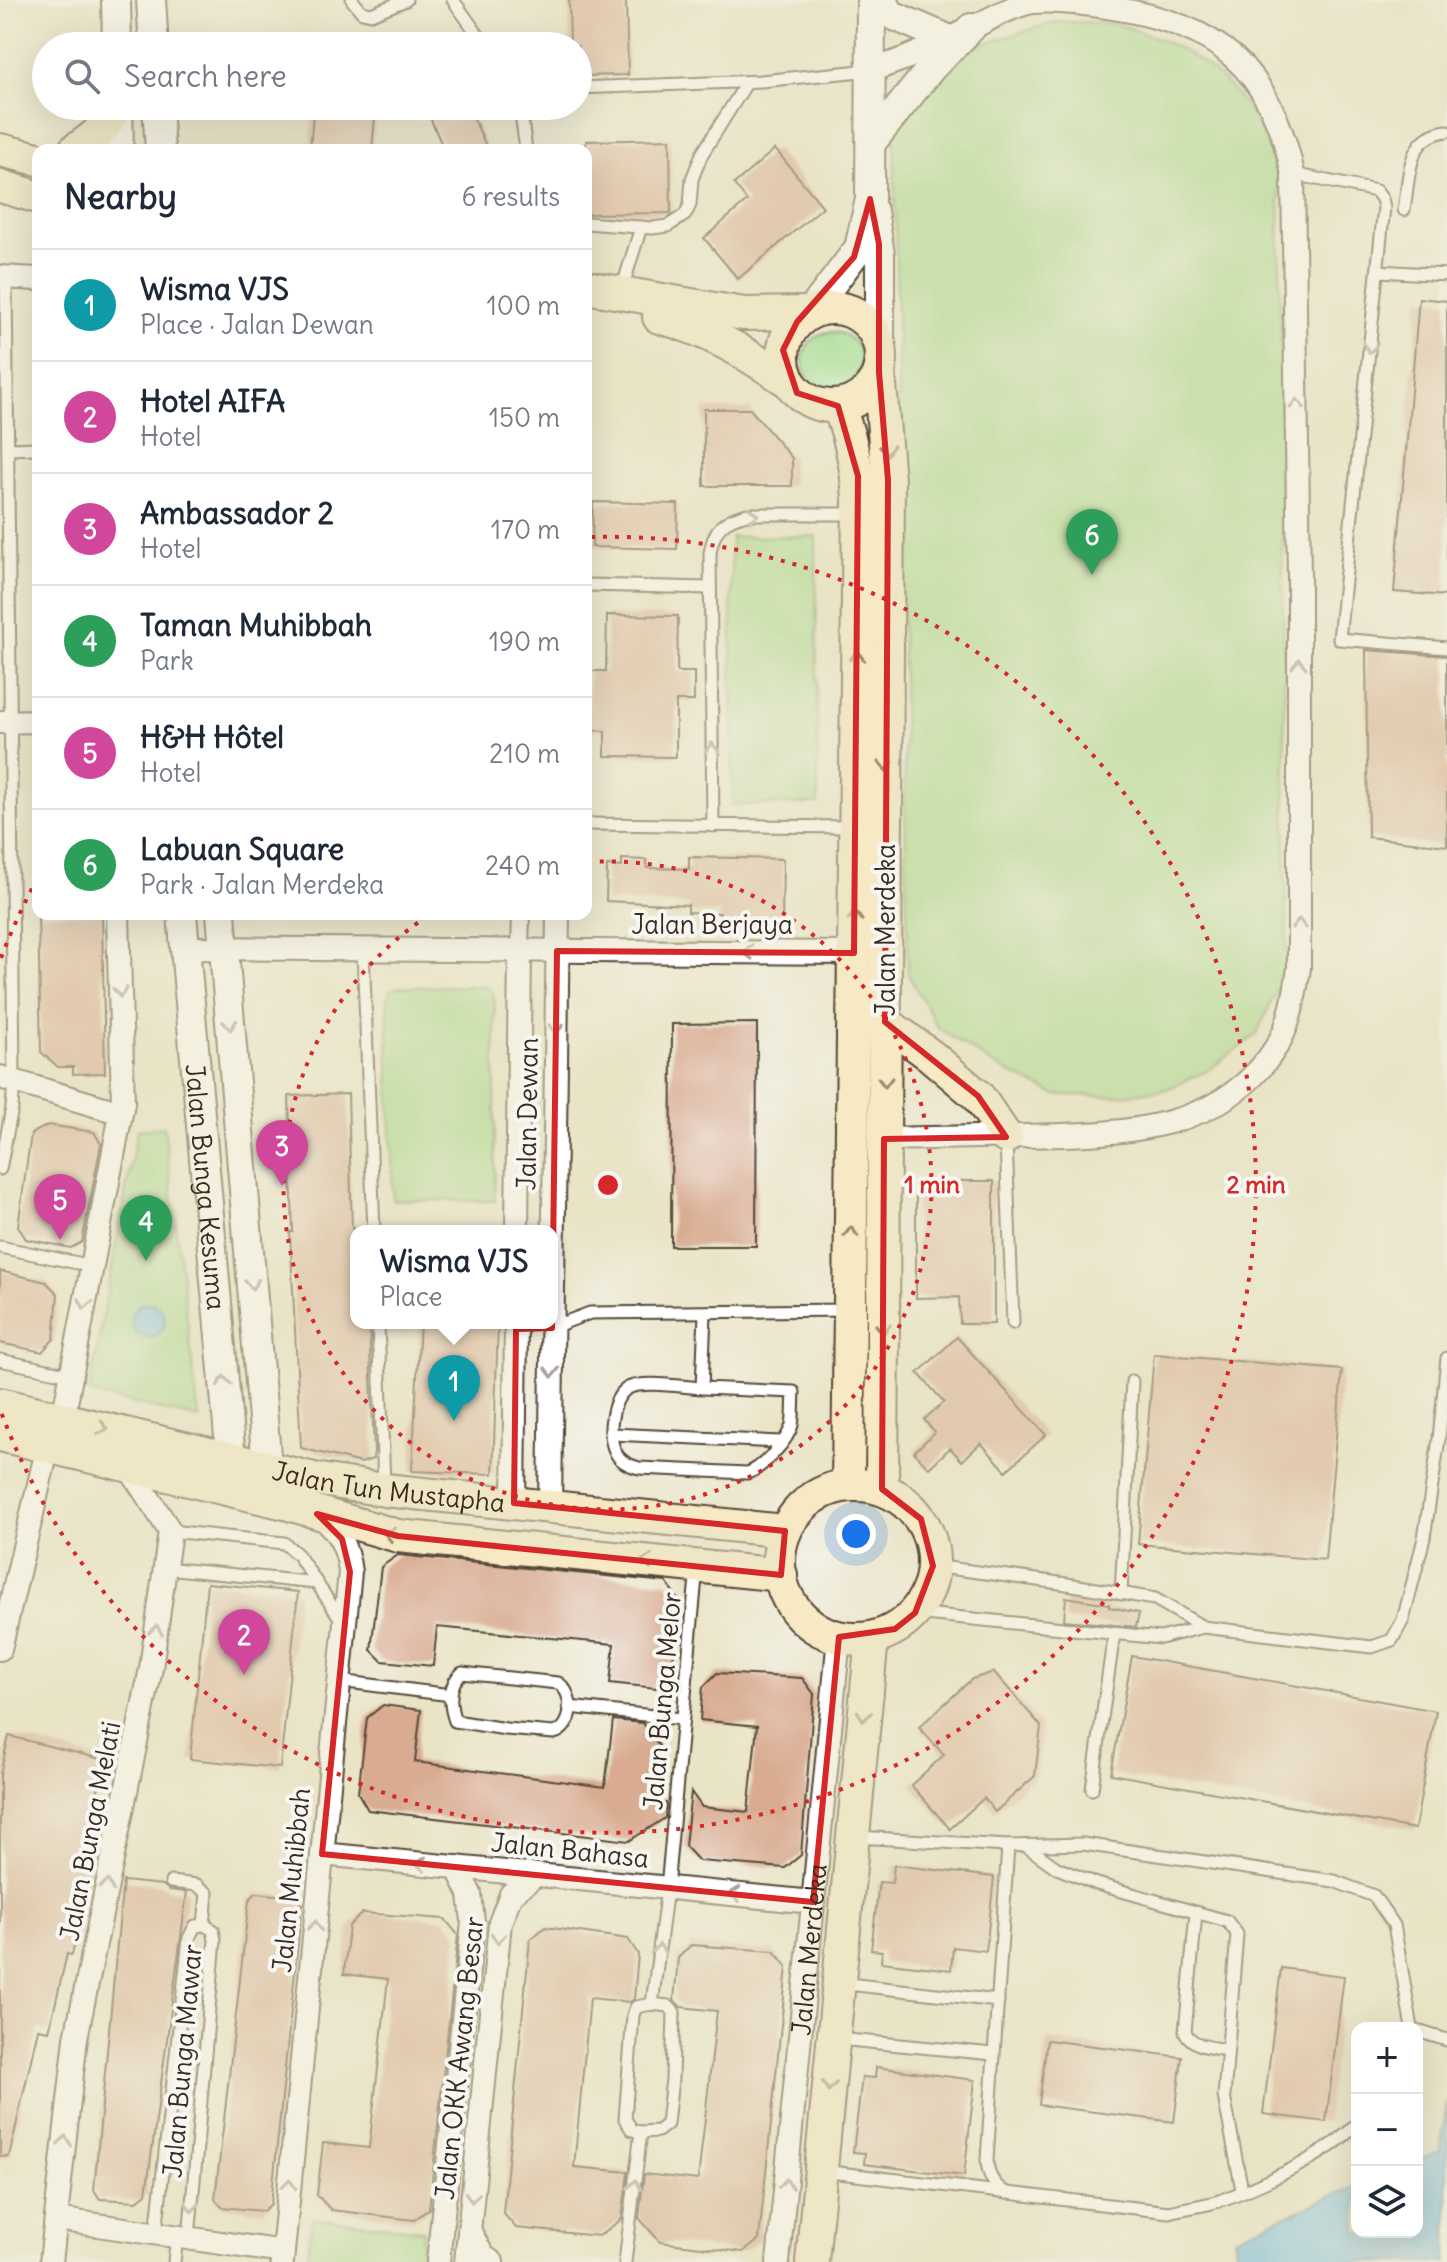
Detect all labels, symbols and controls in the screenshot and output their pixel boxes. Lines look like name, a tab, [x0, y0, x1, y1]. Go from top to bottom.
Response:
search box	[32, 32, 592, 120]
icon: search	[60, 54, 104, 98]
text: Search here	[124, 57, 287, 95]
text: Nearby	[64, 175, 177, 218]
text: 6 results	[462, 180, 560, 213]
text: Wisma VJS	[140, 270, 289, 308]
text: 1	[85, 289, 95, 322]
text: 100 m	[486, 289, 560, 322]
text: Place · Jalan Dewan	[140, 308, 374, 341]
one-way arrow	[1361, 342, 1378, 355]
text: Hotel AIFA	[140, 382, 285, 420]
one-way arrow	[1288, 397, 1306, 410]
text: 2	[83, 401, 97, 434]
text: 150 m	[489, 401, 560, 434]
text: Hotel	[140, 420, 201, 453]
one-way arrow	[878, 444, 895, 457]
text: Ambassador 2	[140, 494, 334, 532]
one-way arrow	[746, 507, 759, 524]
pin: 6	[1066, 509, 1118, 575]
text: 3	[83, 513, 97, 546]
text: 170 m	[491, 513, 560, 546]
text: Hotel	[140, 532, 201, 565]
text: Taman Muhibbah	[140, 606, 372, 644]
text: 4	[82, 625, 98, 658]
text: 190 m	[489, 625, 560, 658]
text: Park	[140, 644, 194, 677]
one-way arrow	[849, 649, 866, 662]
one-way arrow	[1290, 657, 1308, 670]
text: H&H Hôtel	[140, 718, 284, 756]
text: 5	[83, 737, 97, 770]
text: 210 m	[489, 737, 560, 770]
one-way arrow	[703, 741, 721, 754]
text: Hotel	[140, 756, 201, 789]
one-way arrow	[877, 760, 895, 773]
text: Labuan Square	[140, 830, 344, 868]
street label: Jalan Merdeka	[869, 844, 902, 1016]
text: 6	[82, 849, 98, 882]
text: 240 m	[485, 849, 560, 882]
text: Park · Jalan Merdeka	[140, 868, 384, 901]
street label: Jalan Berjaya	[631, 908, 793, 941]
one-way arrow	[846, 909, 864, 922]
one-way arrow	[1290, 917, 1308, 930]
one-way arrow	[741, 943, 754, 961]
one-way arrow	[112, 986, 129, 999]
one-way arrow	[222, 1019, 239, 1032]
one-way arrow	[547, 1023, 565, 1036]
street label: Jalan Dewan	[509, 1037, 545, 1191]
street label: Jalan Bunga Kesuma	[179, 1062, 234, 1311]
one-way arrow	[876, 1076, 893, 1089]
pin: 3	[256, 1120, 308, 1186]
text: 1 min	[904, 1169, 960, 1199]
text: 2 min	[1226, 1169, 1286, 1199]
centre of rings	[594, 1171, 622, 1199]
pin: 5	[34, 1174, 86, 1240]
pin: 4	[120, 1195, 172, 1261]
popup	[350, 1225, 558, 1329]
one-way arrow	[842, 1225, 860, 1238]
text: Wisma VJS	[379, 1242, 529, 1280]
one-way arrow	[243, 1278, 260, 1291]
text: Place	[379, 1280, 442, 1313]
one-way arrow	[77, 1297, 94, 1311]
one-way arrow	[874, 1323, 892, 1336]
pin: 1	[428, 1355, 480, 1421]
one-way arrow	[543, 1366, 560, 1379]
one-way arrow	[216, 1374, 233, 1387]
one-way arrow	[96, 1419, 110, 1436]
street label: Jalan Tun Mustapha	[269, 1453, 507, 1519]
your location	[836, 1514, 876, 1554]
one-way arrow	[383, 1526, 396, 1543]
one-way arrow	[640, 1553, 653, 1570]
street label: Jalan Bunga Melor	[636, 1590, 688, 1811]
pin: 2	[218, 1609, 270, 1675]
one-way arrow	[148, 1623, 165, 1636]
one-way arrow	[856, 1710, 873, 1723]
street label: Jalan Bunga Melati	[53, 1718, 127, 1944]
street label: Jalan Muhibbah	[265, 1786, 317, 1974]
street label: Jalan Bahasa	[490, 1825, 650, 1875]
one-way arrow	[414, 1856, 427, 1873]
street label: Jalan Merdeka	[784, 1862, 833, 2037]
one-way arrow	[98, 1878, 115, 1892]
one-way arrow	[728, 1886, 741, 1903]
street label: Jalan OKK Awang Besar	[428, 1914, 490, 2201]
one-way arrow	[306, 1919, 323, 1932]
one-way arrow	[490, 1932, 507, 1945]
street label: Jalan Bunga Mawar	[155, 1942, 209, 2179]
one-way arrow	[650, 1942, 667, 1956]
map controls	[1351, 2022, 1423, 2238]
button: +	[1351, 2022, 1423, 2094]
one-way arrow	[820, 2080, 837, 2093]
button: −	[1351, 2094, 1423, 2166]
one-way arrow	[56, 2134, 73, 2147]
button: layers	[1351, 2166, 1423, 2238]
one-way arrow	[281, 2177, 298, 2190]
one-way arrow	[777, 2177, 794, 2190]
one-way arrow	[626, 2178, 643, 2191]
one-way arrow	[464, 2191, 481, 2204]
one-way arrow	[184, 2201, 201, 2214]

